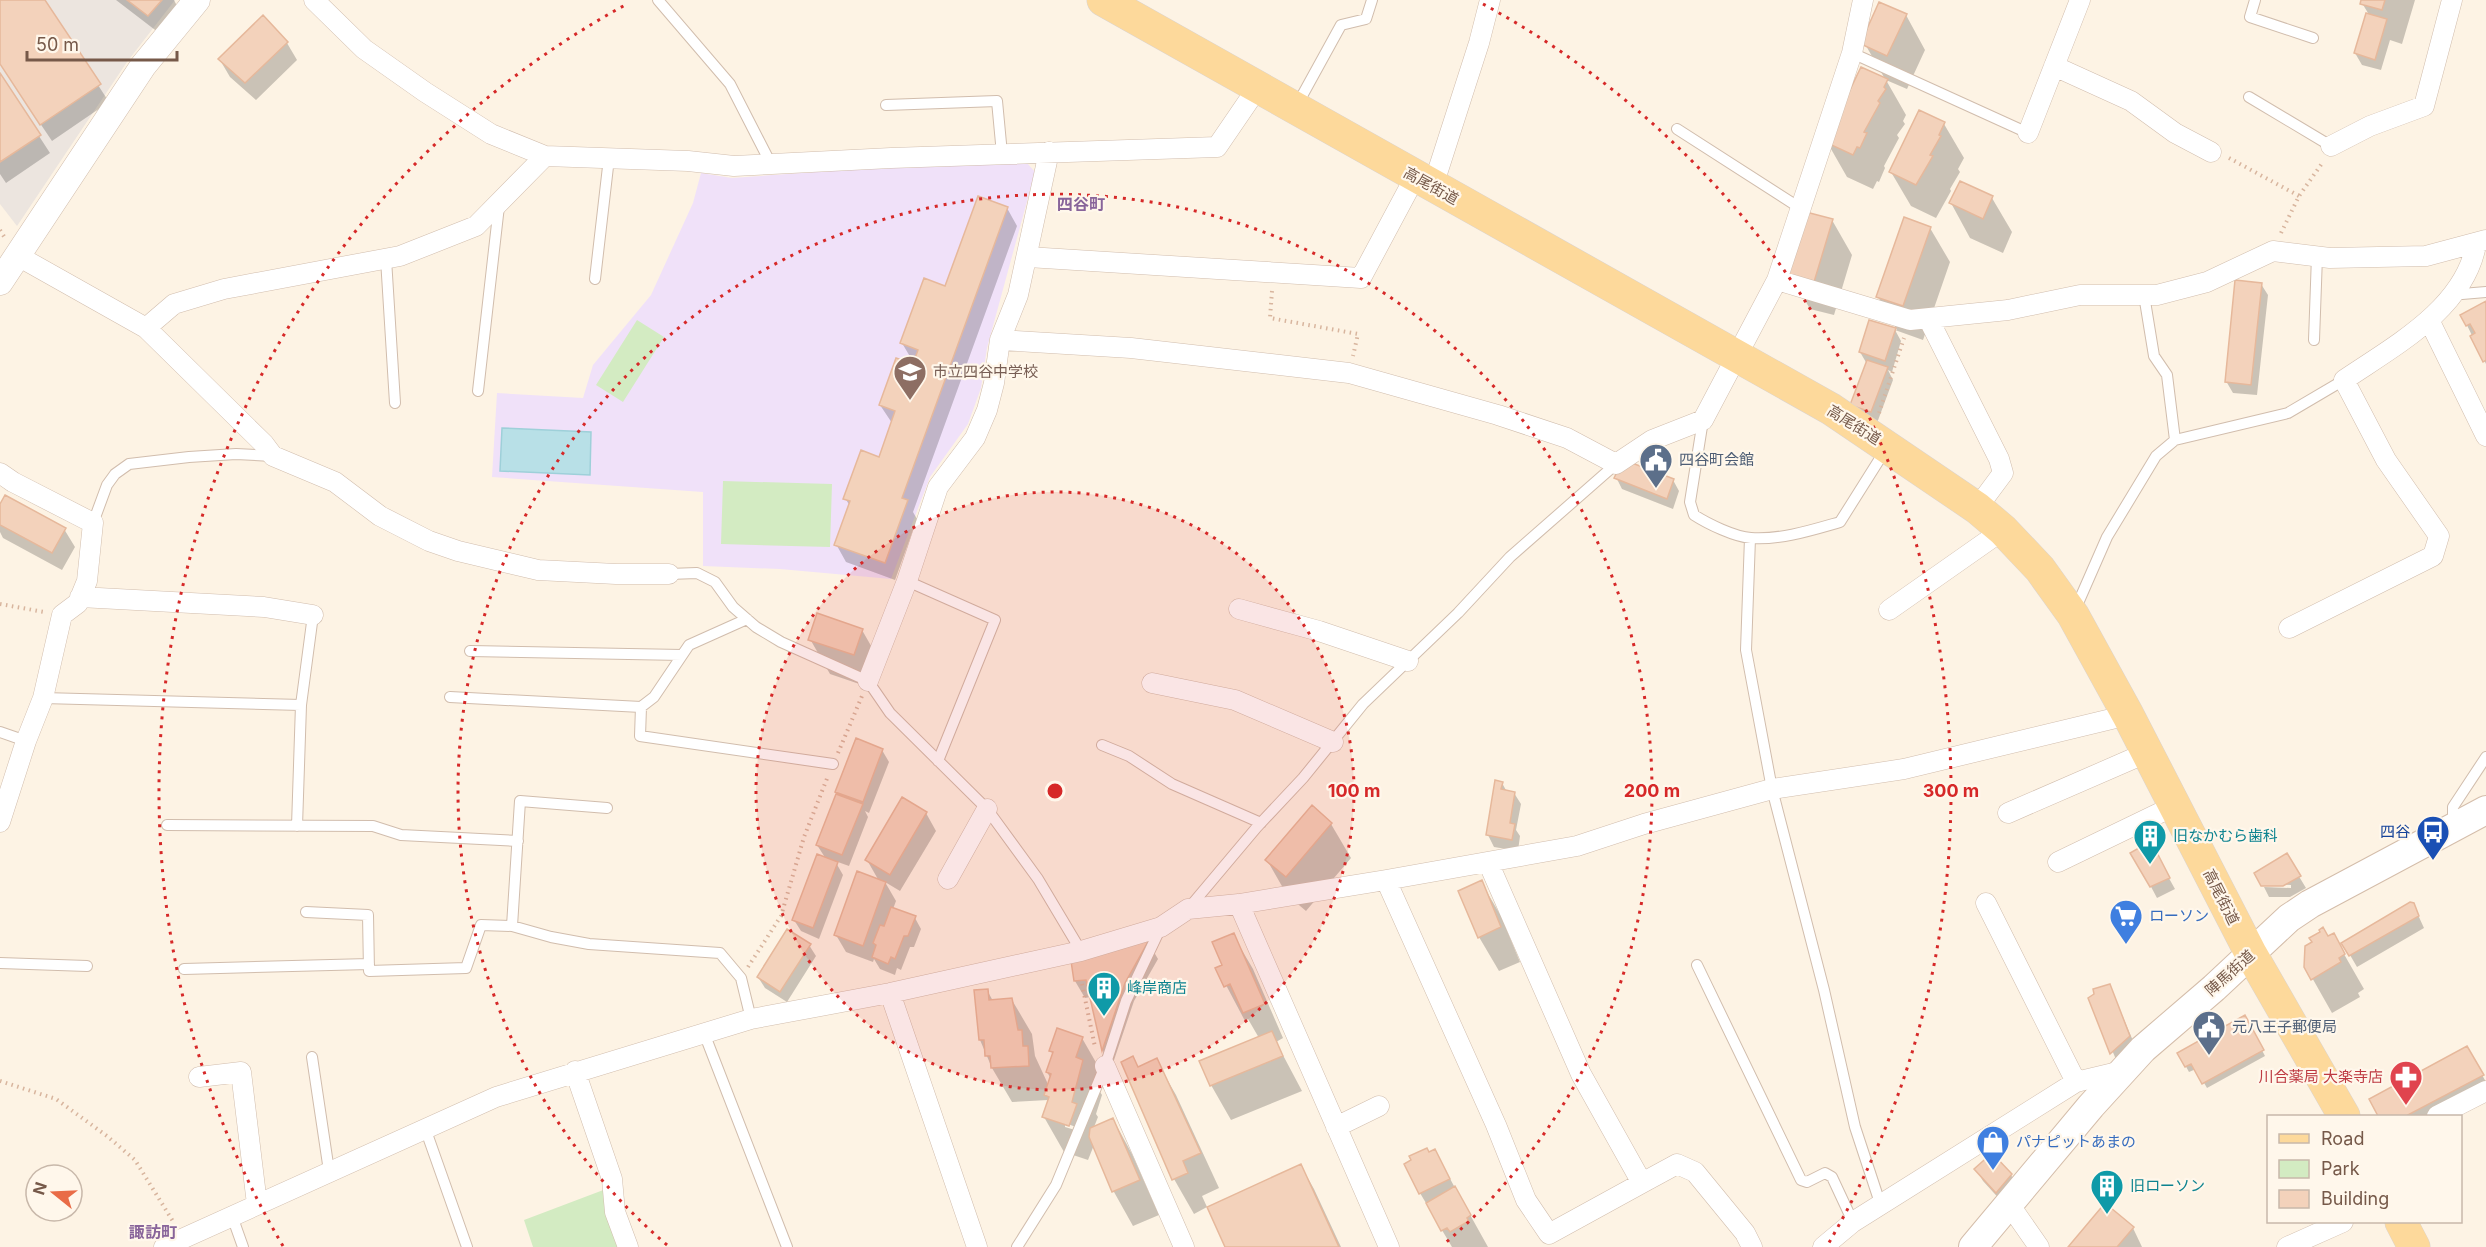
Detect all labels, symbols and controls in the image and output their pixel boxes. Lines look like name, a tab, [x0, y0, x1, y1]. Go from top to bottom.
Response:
scale bar	[27, 24, 177, 62]
text: 50 m	[36, 34, 79, 55]
street label: 高尾街道	[1400, 163, 1462, 208]
district label: 四谷町	[1057, 194, 1105, 214]
school or university icon: 市立四谷中学校	[892, 354, 928, 401]
place label: 市立四谷中学校	[933, 362, 1038, 381]
street label: 高尾街道	[1824, 401, 1885, 449]
public building icon: 四谷町会館	[1638, 442, 1674, 489]
place label: 四谷町会館	[1679, 450, 1754, 469]
text: 100 m	[1328, 780, 1380, 801]
text: 200 m	[1624, 780, 1680, 801]
text: 300 m	[1923, 780, 1979, 801]
centre of rings	[1045, 781, 1065, 801]
bus stop icon: 四谷	[2415, 814, 2451, 861]
building icon: 旧なかむら歯科	[2132, 818, 2168, 865]
place label: 四谷	[2380, 822, 2410, 841]
place label: 旧なかむら歯科	[2173, 826, 2278, 845]
street label: 高尾街道	[2199, 866, 2244, 928]
supermarket icon: ローソン	[2108, 898, 2144, 945]
place label: ローソン	[2149, 906, 2209, 925]
street label: 陣馬街道	[2201, 945, 2258, 1000]
building icon: 峰岸商店	[1086, 970, 1122, 1017]
place label: 峰岸商店	[1127, 978, 1187, 997]
public building icon: 元八王子郵便局	[2191, 1009, 2227, 1056]
place label: 元八王子郵便局	[2232, 1017, 2337, 1036]
pharmacy icon: 川合薬局 大楽寺店	[2388, 1059, 2424, 1106]
place label: 川合薬局 大楽寺店	[2259, 1067, 2383, 1086]
legend	[2267, 1115, 2462, 1223]
shop icon: パナピットあまの	[1975, 1124, 2011, 1171]
text: Road	[2321, 1128, 2364, 1149]
place label: パナピットあまの	[2016, 1132, 2136, 1151]
text: Park	[2321, 1158, 2360, 1179]
north arrow	[24, 1163, 84, 1223]
building icon: 旧ローソン	[2089, 1168, 2125, 1215]
place label: 旧ローソン	[2130, 1176, 2205, 1195]
text: N	[28, 1179, 51, 1197]
text: Building	[2321, 1188, 2389, 1209]
district label: 諏訪町	[129, 1222, 177, 1242]

